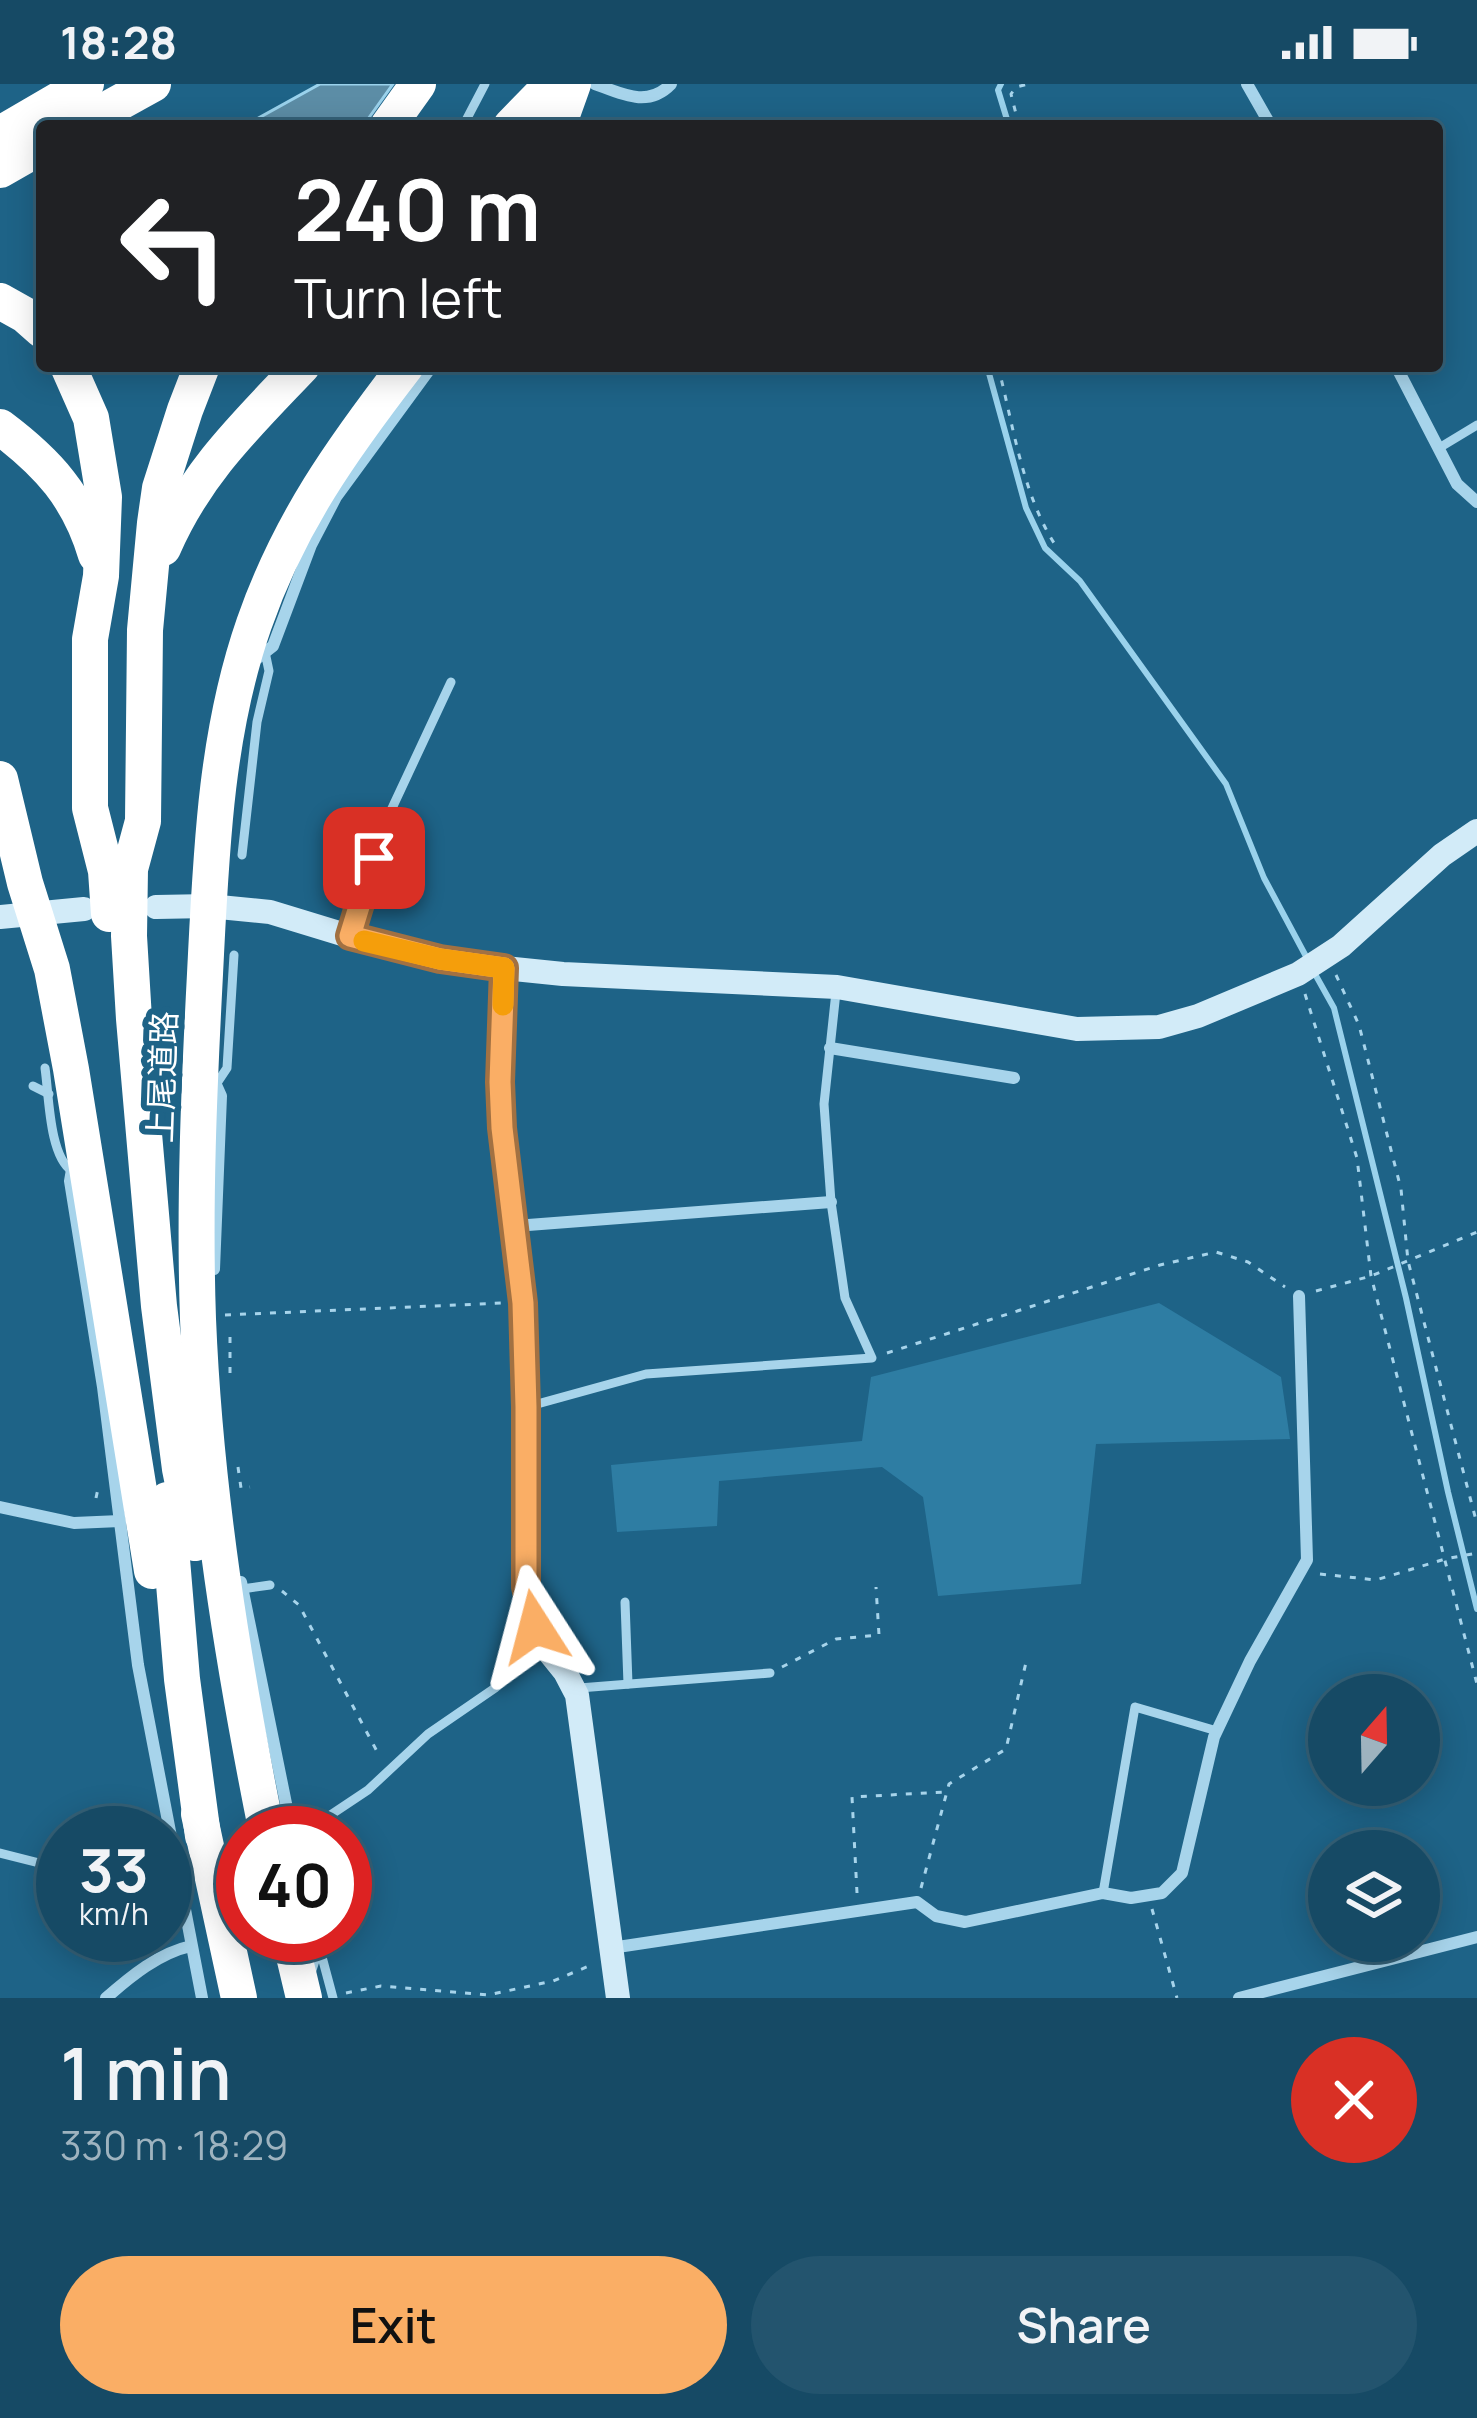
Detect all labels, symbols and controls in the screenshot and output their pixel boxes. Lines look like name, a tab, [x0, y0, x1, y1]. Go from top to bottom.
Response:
text: 18:28	[60, 11, 177, 73]
text: 240 m	[294, 151, 541, 266]
icon: left	[96, 168, 252, 324]
text: Turn left	[294, 260, 503, 334]
pin	[323, 807, 425, 909]
icon: arrive	[341, 825, 407, 891]
street label: 上尾道路	[137, 1010, 186, 1144]
position arrow	[472, 1564, 598, 1690]
north arrow	[1308, 1674, 1440, 1806]
map controls	[1308, 1674, 1440, 1962]
speed limit sign: 40	[216, 1806, 372, 1962]
text: 33	[79, 1828, 149, 1910]
button: layers	[1308, 1830, 1440, 1962]
text: km/h	[79, 1893, 149, 1934]
text: 1 min	[60, 2023, 232, 2122]
button: close	[1291, 2037, 1417, 2163]
text: 330 m · 18:29	[60, 2118, 288, 2172]
button: Exit	[60, 2256, 727, 2394]
button: Share	[751, 2256, 1417, 2394]

